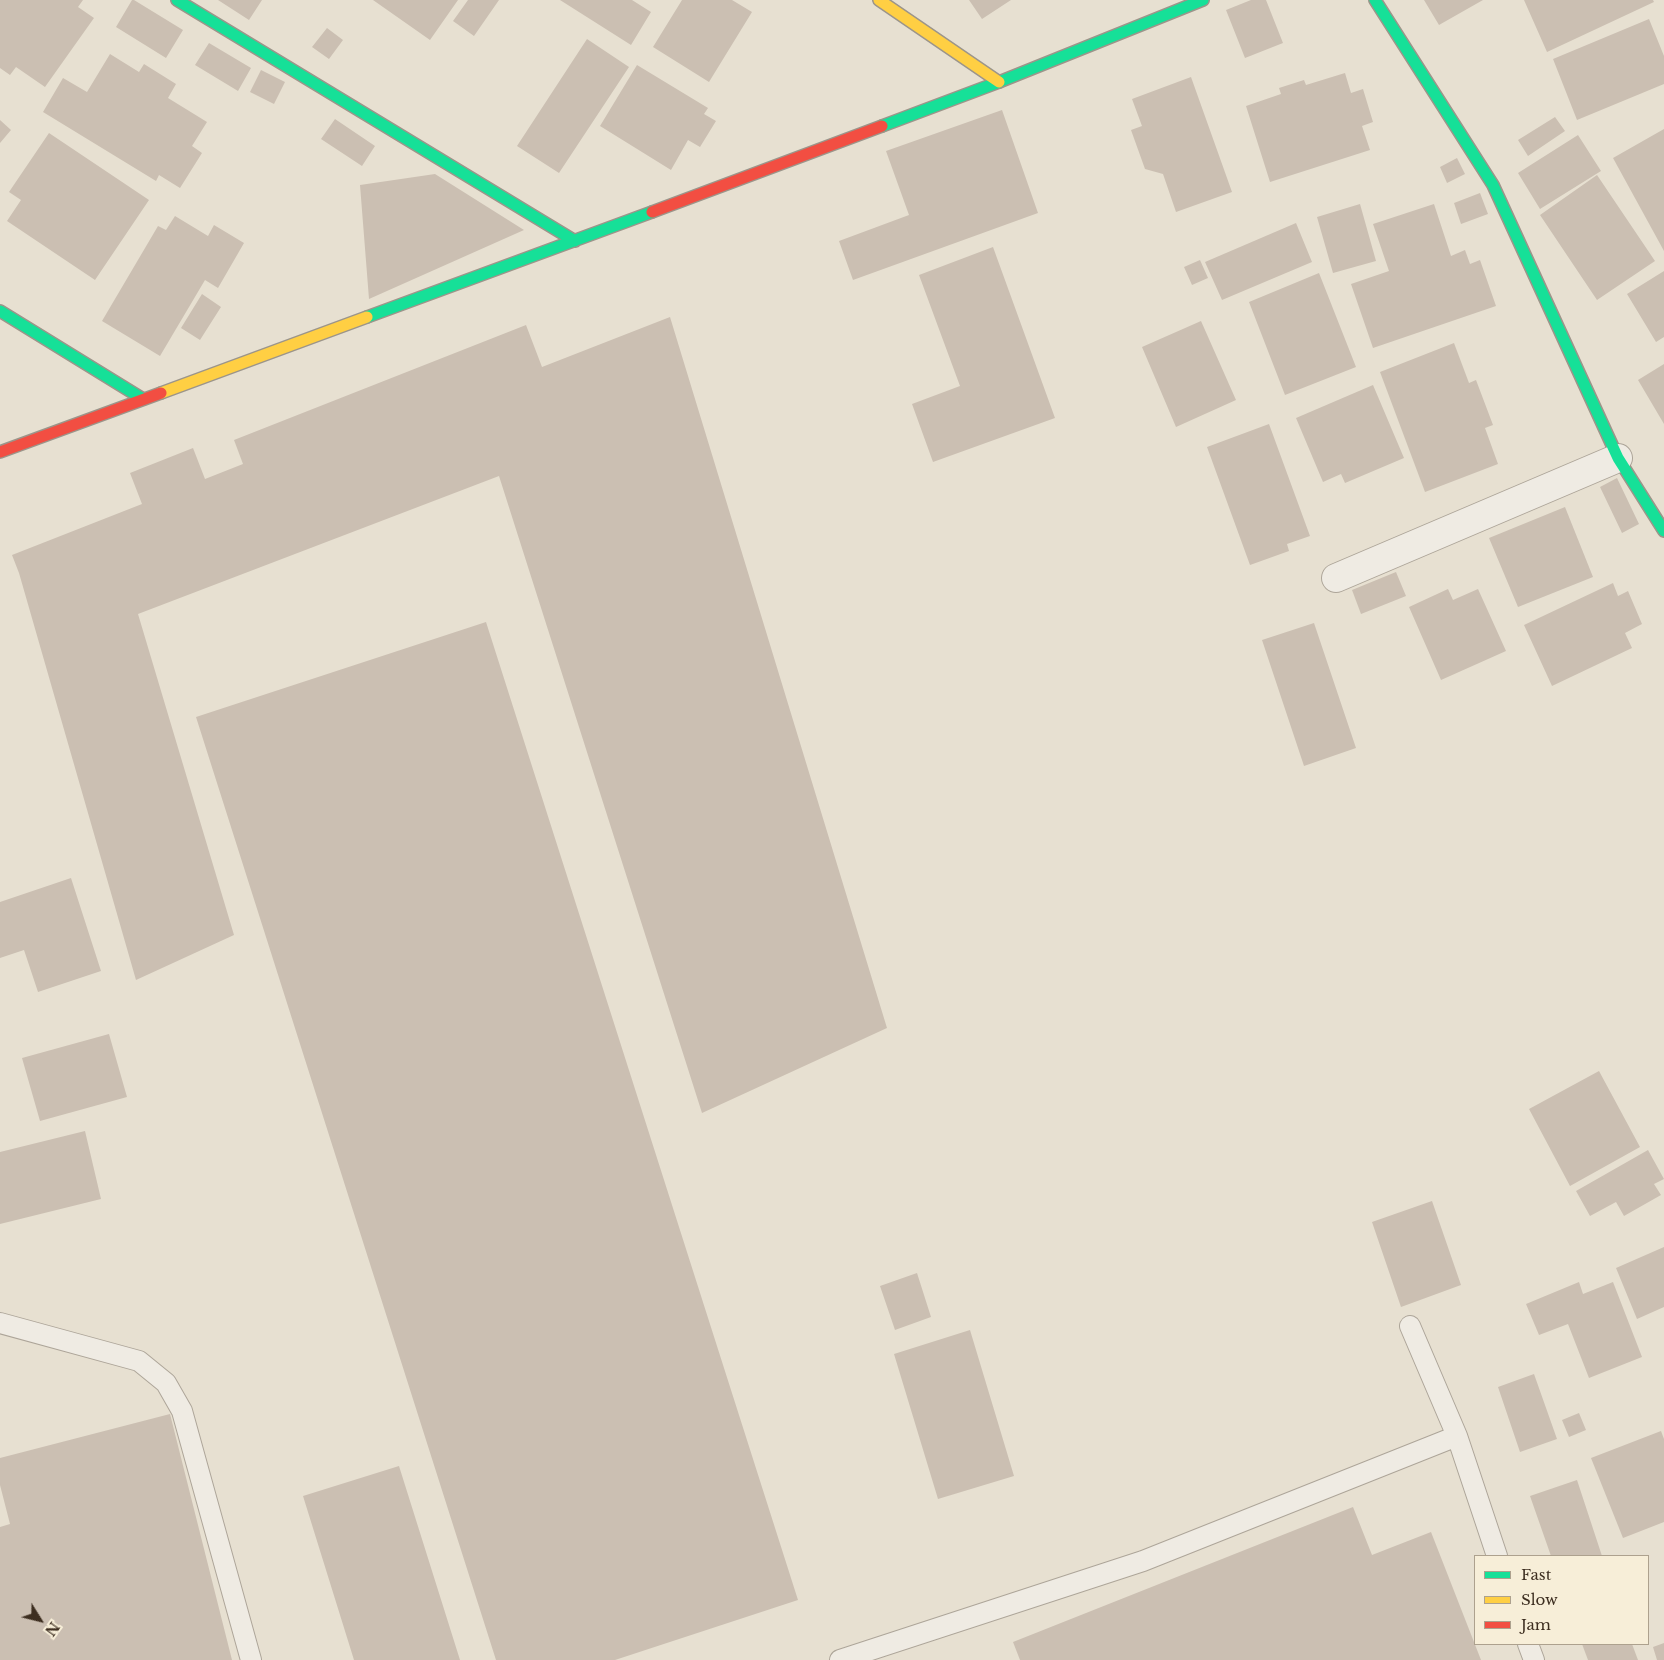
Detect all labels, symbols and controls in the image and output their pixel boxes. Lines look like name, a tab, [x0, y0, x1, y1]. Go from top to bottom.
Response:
legend	[1474, 1555, 1649, 1645]
text: Fast	[1521, 1565, 1551, 1584]
text: Slow	[1521, 1590, 1558, 1609]
north arrow	[15, 1595, 65, 1645]
text: Jam	[1521, 1615, 1551, 1634]
text: N	[41, 1618, 63, 1639]

